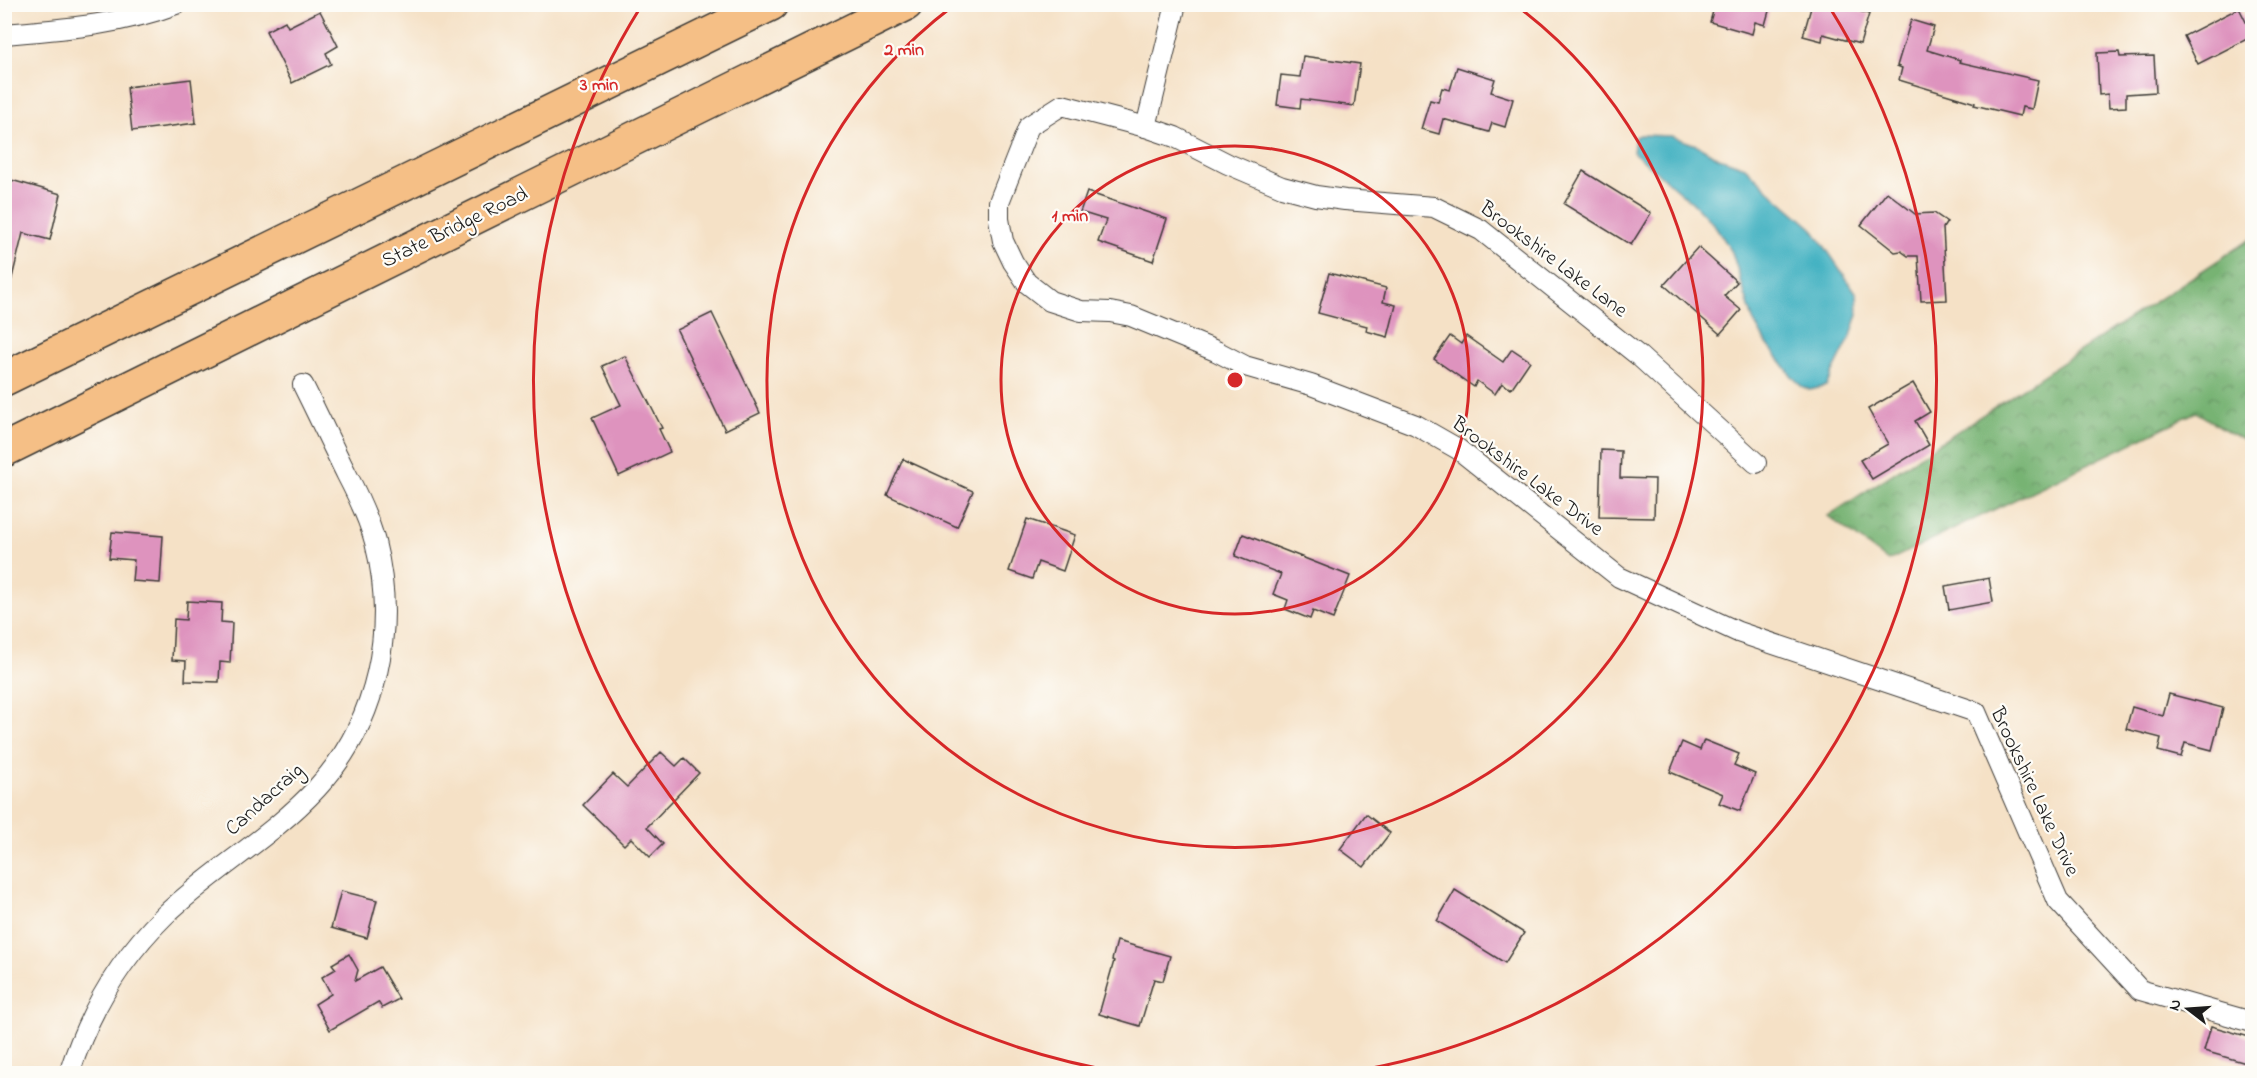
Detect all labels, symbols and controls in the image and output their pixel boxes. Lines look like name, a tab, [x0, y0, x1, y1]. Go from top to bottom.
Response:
text: 2 min	[883, 38, 924, 64]
text: 3 min	[579, 73, 618, 99]
street label: State Bridge Road	[377, 179, 534, 278]
street label: Brookshire Lake Lane	[1472, 194, 1634, 326]
text: 1 min	[1052, 204, 1088, 230]
centre of rings	[1225, 370, 1245, 390]
street label: Brookshire Lake Drive	[1444, 409, 1610, 545]
street label: Brookshire Lake Drive	[1981, 702, 2087, 882]
street label: Candacraig	[219, 756, 312, 845]
north arrow	[2158, 979, 2218, 1039]
text: N	[2163, 996, 2189, 1014]

